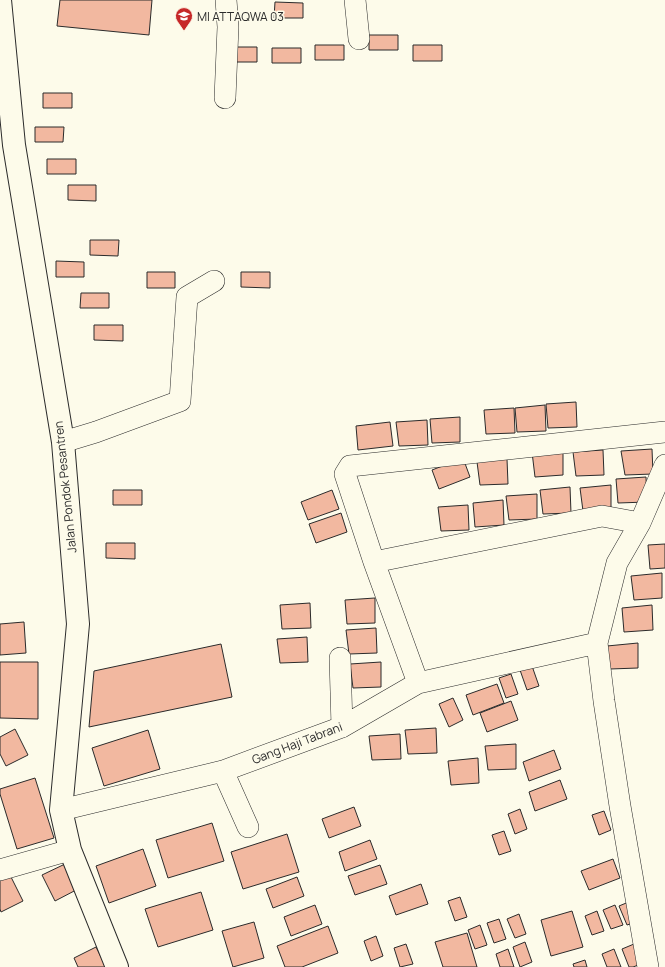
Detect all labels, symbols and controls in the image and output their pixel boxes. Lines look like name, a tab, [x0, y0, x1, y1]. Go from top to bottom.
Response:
school or university icon: MI ATTAQWA 03	[174, 6, 194, 31]
place label: MI ATTAQWA 03	[197, 8, 284, 25]
street label: Jalan Pondok Pesantren	[50, 420, 80, 554]
street label: Gang Haji Tabrani	[249, 718, 345, 768]

